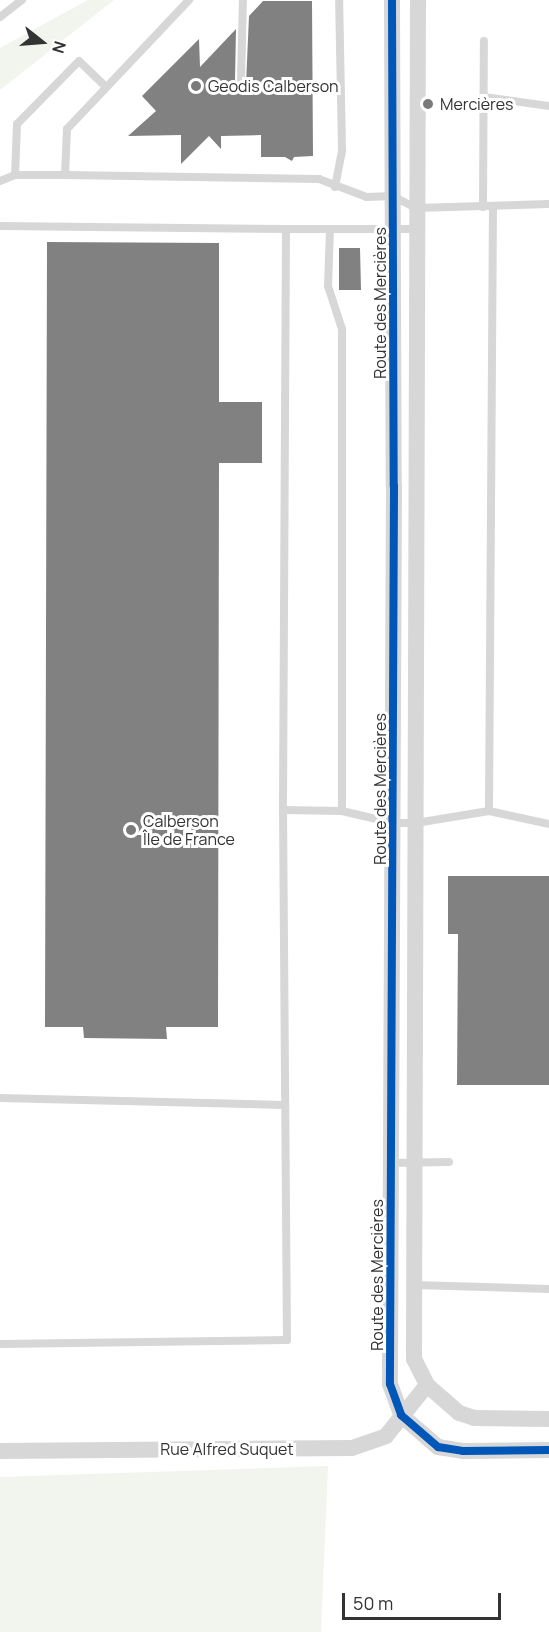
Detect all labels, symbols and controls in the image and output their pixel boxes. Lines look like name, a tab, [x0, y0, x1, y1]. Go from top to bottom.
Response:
north arrow	[12, 12, 72, 72]
text: N	[47, 39, 71, 56]
place label: Geodis Calberson	[208, 76, 339, 96]
marker: Geodis Calberson	[189, 79, 203, 93]
place label: Mercières	[440, 94, 513, 114]
marker: Mercières	[421, 97, 435, 111]
street label: Route des Mercières	[370, 227, 390, 379]
street label: Route des Mercières	[370, 713, 390, 865]
place label: Calberson Île de France	[143, 811, 235, 849]
marker: Calberson Île de France	[124, 823, 138, 837]
street label: Route des Mercières	[367, 1199, 387, 1351]
street label: Rue Alfred Suquet	[160, 1439, 294, 1459]
scale bar	[345, 1581, 504, 1619]
text: 50 m	[353, 1591, 393, 1615]

